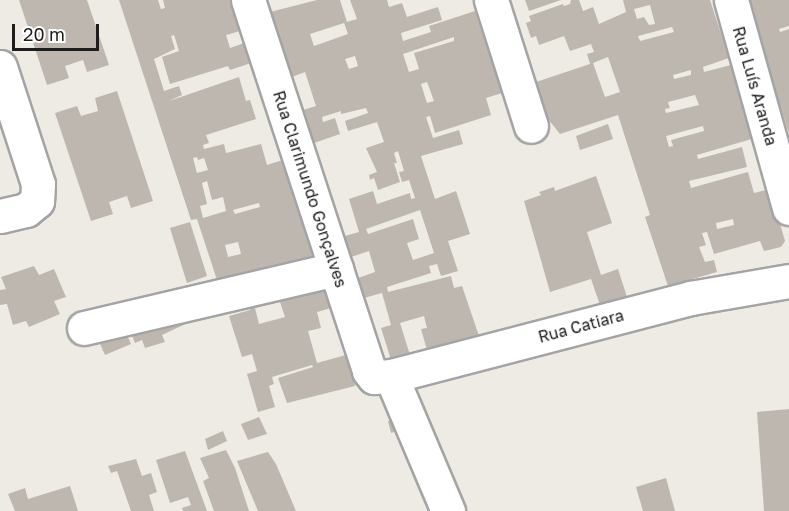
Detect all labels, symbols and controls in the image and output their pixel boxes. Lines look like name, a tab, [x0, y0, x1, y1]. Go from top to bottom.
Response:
scale bar	[15, 12, 102, 50]
text: 20 m	[23, 23, 65, 45]
street label: Rua Luís Aranda	[729, 24, 781, 148]
street label: Rua Clarimundo Gonçalves	[269, 88, 351, 290]
street label: Rua Catiara	[536, 305, 626, 347]

